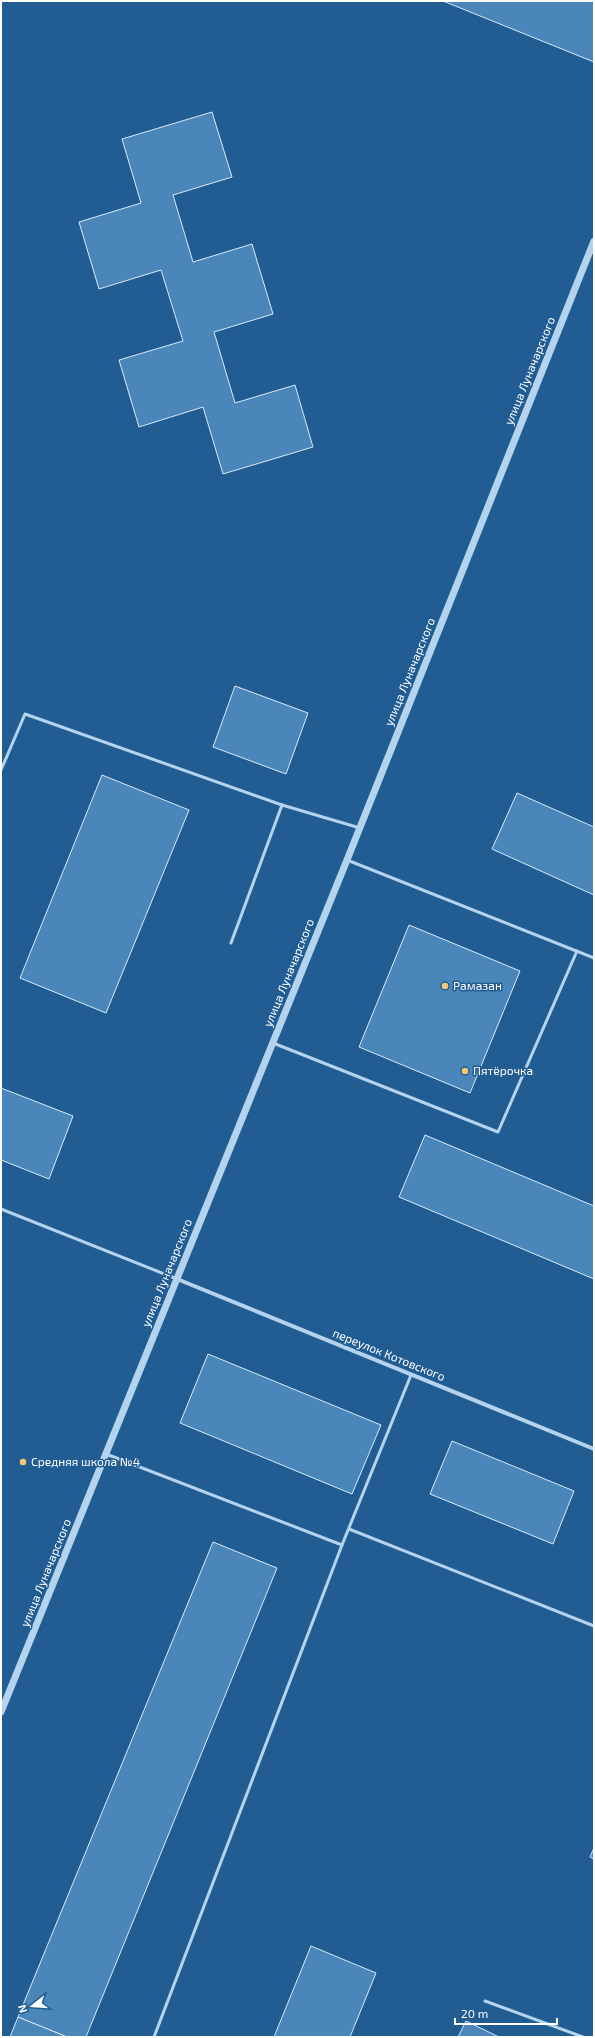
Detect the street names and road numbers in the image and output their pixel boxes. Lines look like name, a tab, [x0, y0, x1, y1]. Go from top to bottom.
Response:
street label: улица Луначарского	[501, 314, 558, 427]
street label: улица Луначарского	[381, 615, 438, 728]
street label: улица Луначарского	[260, 916, 317, 1029]
street label: улица Луначарского	[138, 1216, 195, 1329]
street label: переулок Котовского	[331, 1325, 448, 1384]
street label: улица Луначарского	[17, 1516, 74, 1629]

